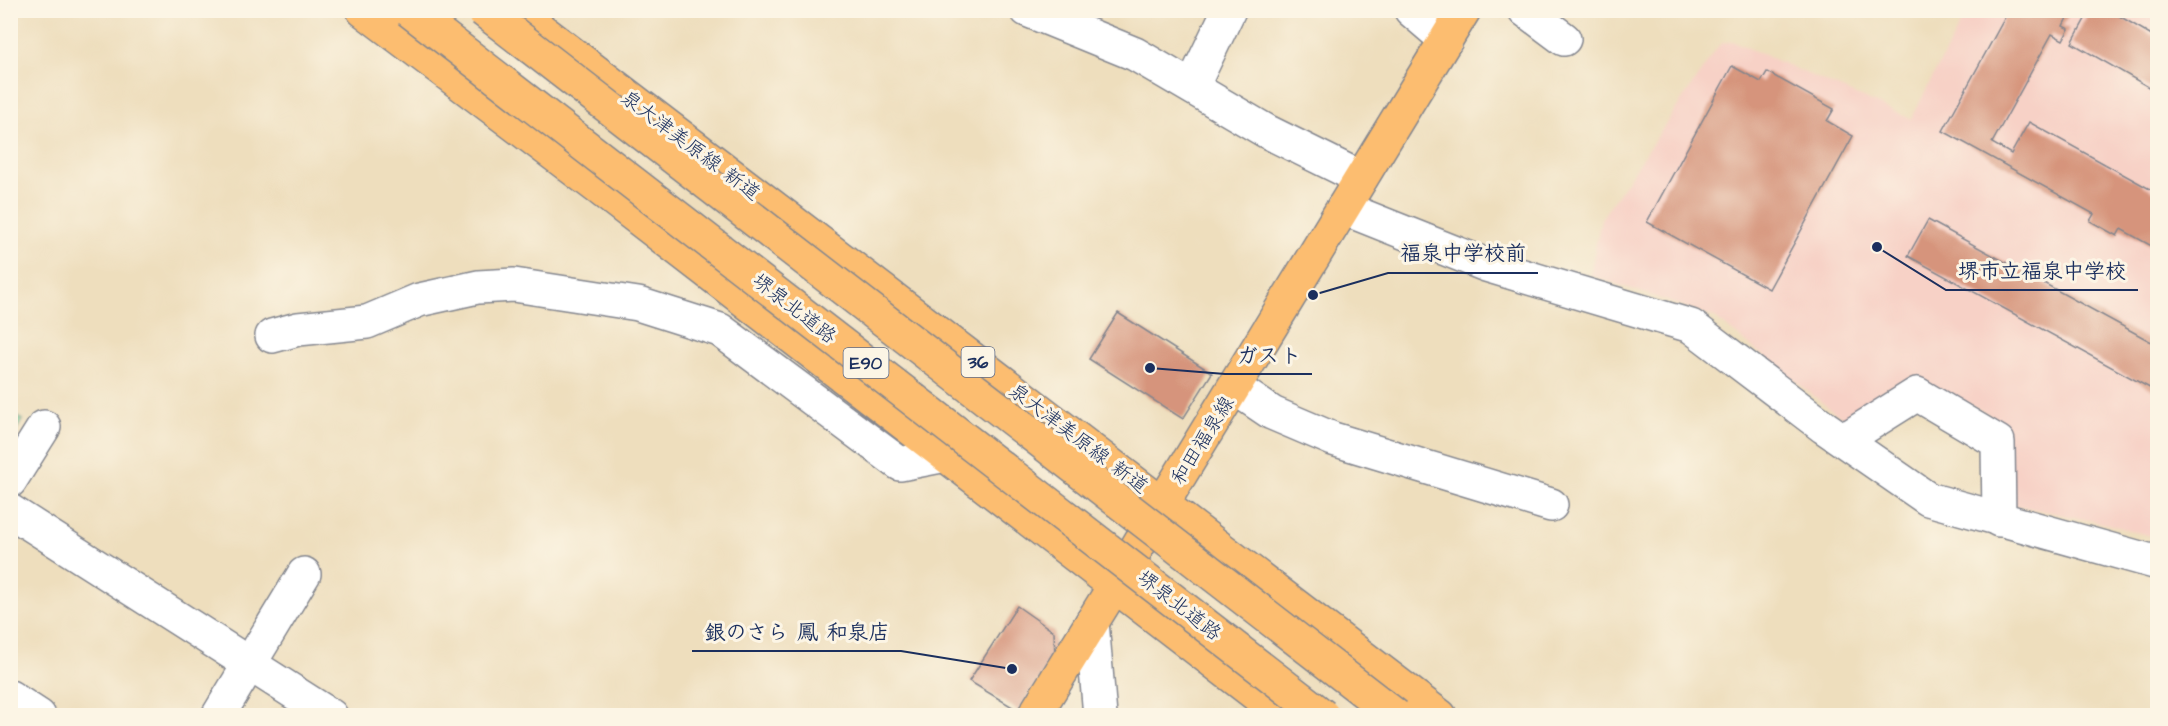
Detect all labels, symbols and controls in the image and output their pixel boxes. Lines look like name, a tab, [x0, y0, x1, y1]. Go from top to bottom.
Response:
street label: 泉大津美原線 新道	[615, 84, 766, 208]
callout: 福泉中学校前	[1388, 234, 1538, 273]
text: 福泉中学校前	[1400, 239, 1526, 268]
callout: 堺市立福泉中学校	[1946, 251, 2138, 290]
text: 堺市立福泉中学校	[1958, 257, 2126, 286]
street label: 堺泉北道路	[746, 267, 842, 351]
callout: ガスト	[1225, 335, 1312, 374]
text: ガスト	[1236, 341, 1302, 370]
road number: 36	[962, 347, 994, 377]
road number: E90	[844, 348, 888, 378]
street label: 泉大津美原線 新道	[1003, 377, 1154, 501]
street label: 和田福泉線	[1164, 391, 1241, 490]
street label: 堺泉北道路	[1131, 564, 1227, 648]
callout: 銀のさら 鳳 和泉店	[692, 612, 901, 651]
text: 銀のさら 鳳 和泉店	[705, 618, 889, 647]

